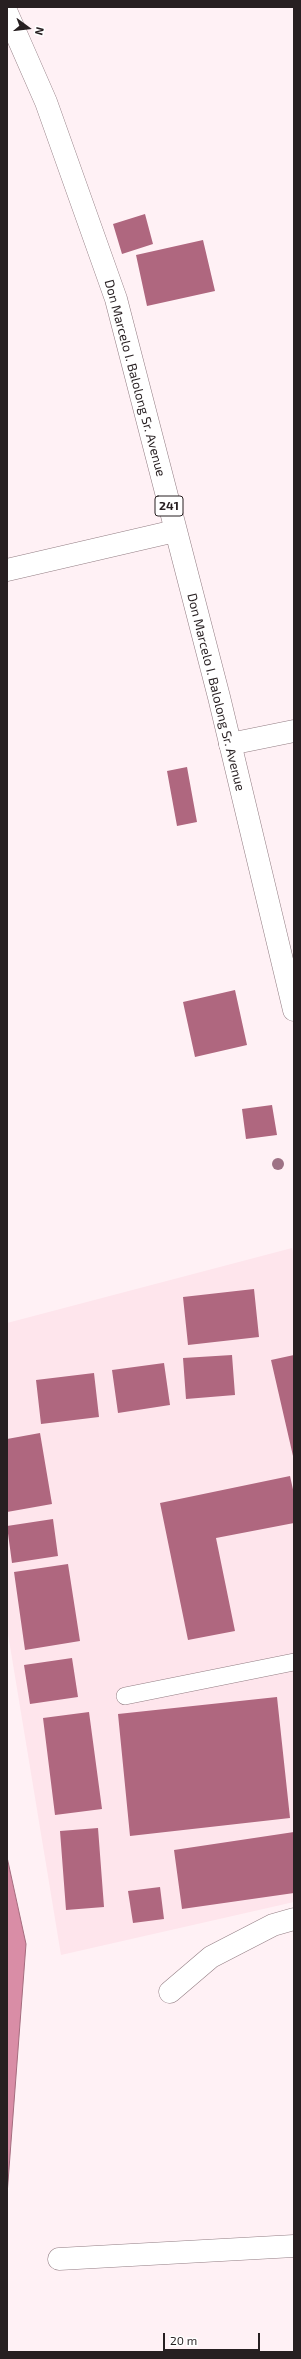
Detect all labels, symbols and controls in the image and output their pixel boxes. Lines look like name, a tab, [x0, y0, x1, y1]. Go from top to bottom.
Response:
north arrow	[8, 8, 48, 48]
text: N	[33, 26, 47, 37]
street label: Don Marcelo I. Balolong Sr. Avenue	[101, 278, 169, 478]
road number: 241	[155, 496, 183, 516]
street label: Don Marcelo I. Balolong Sr. Avenue	[184, 591, 248, 793]
scale bar	[165, 2325, 262, 2351]
text: 20 m	[170, 2333, 197, 2347]

